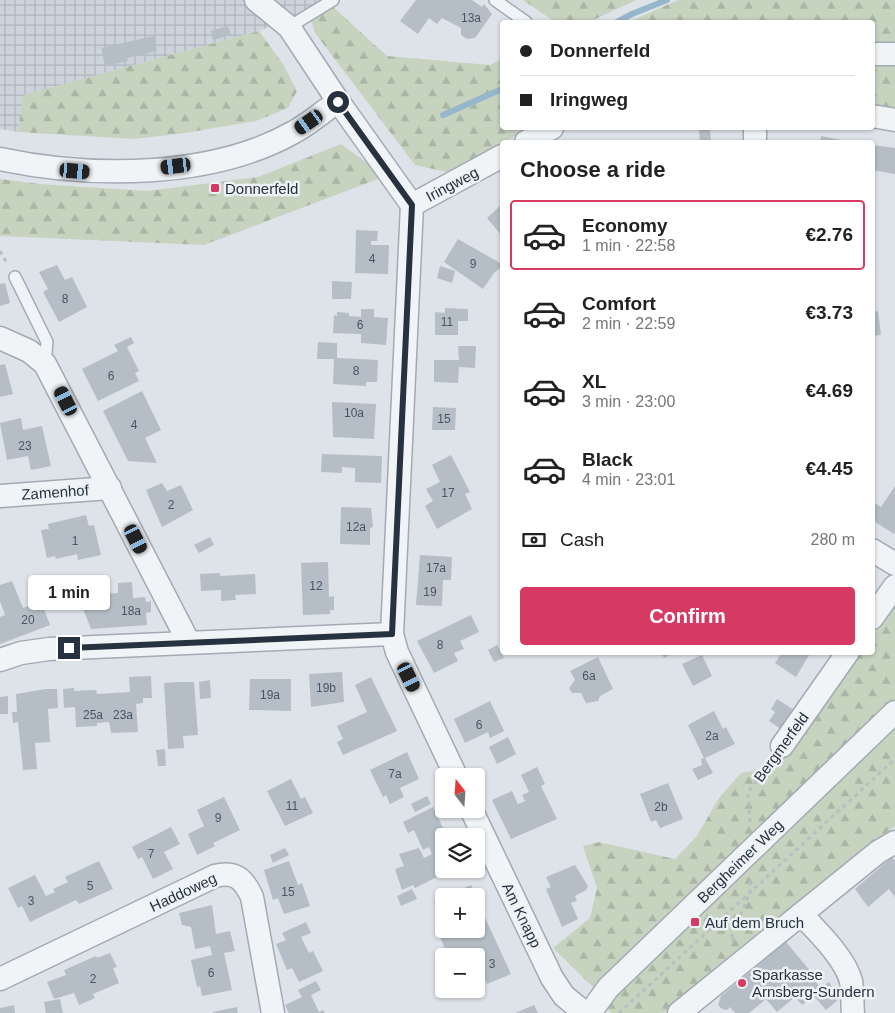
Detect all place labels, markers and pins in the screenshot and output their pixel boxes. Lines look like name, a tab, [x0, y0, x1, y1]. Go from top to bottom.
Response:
place label: Donnerfeld	[225, 180, 298, 197]
marker: Donnerfeld	[209, 182, 221, 194]
place label: Auf dem Bruch	[705, 914, 804, 931]
marker: Auf dem Bruch	[689, 916, 701, 928]
place label: Sparkasse Arnsberg-Sundern	[752, 966, 875, 1000]
marker: Sparkasse Arnsberg-Sundern	[736, 977, 748, 989]

